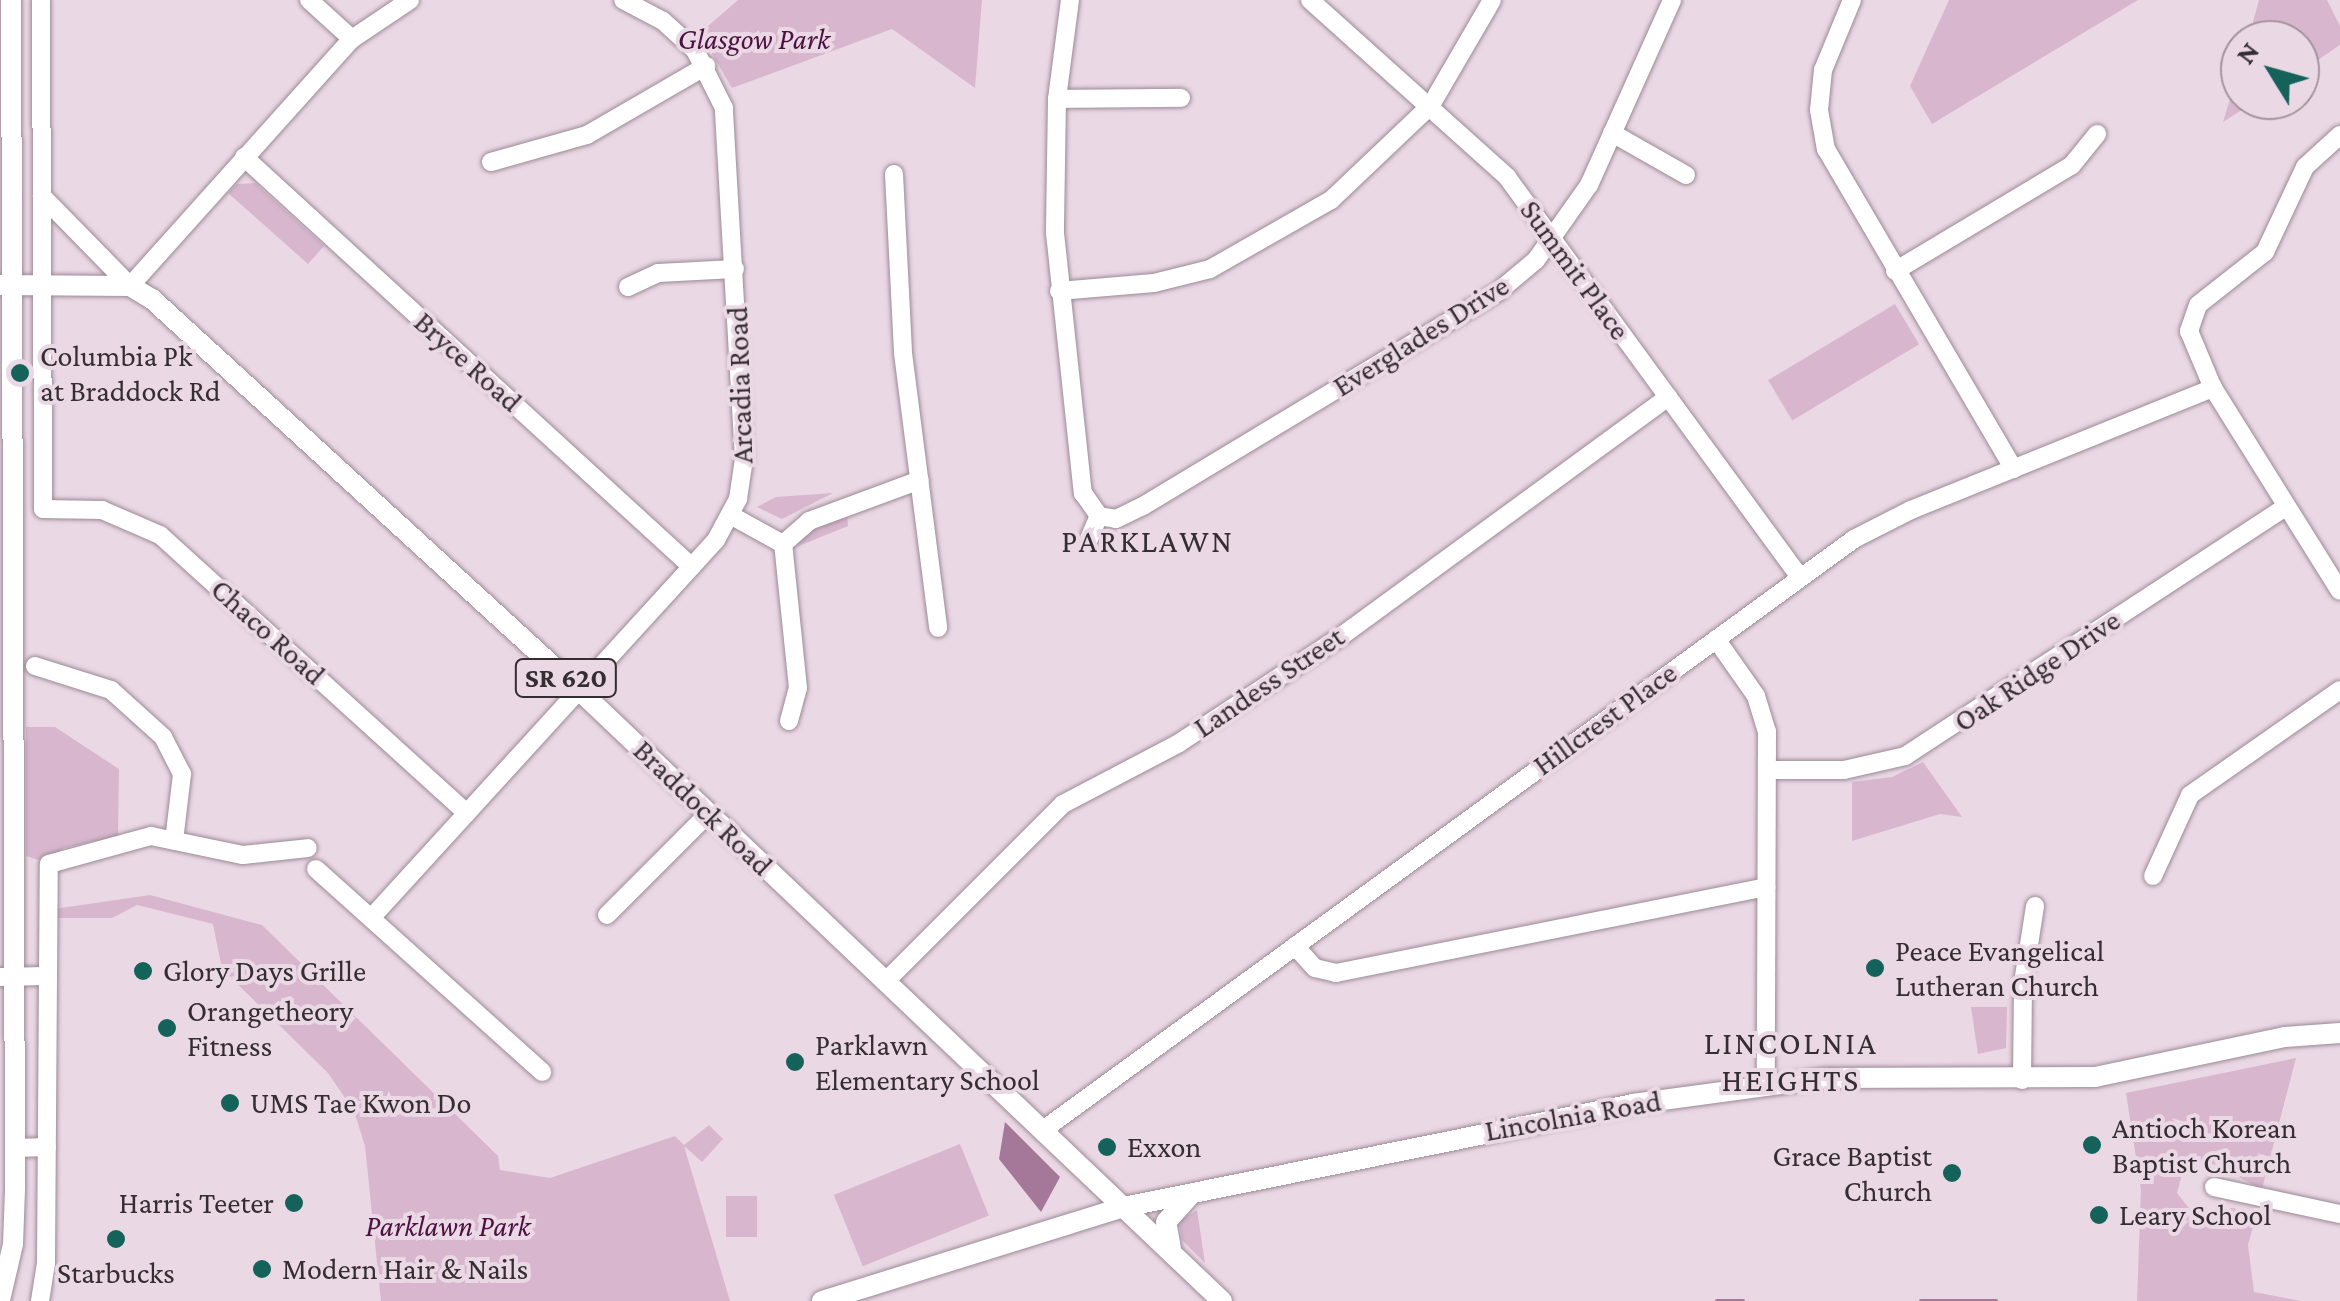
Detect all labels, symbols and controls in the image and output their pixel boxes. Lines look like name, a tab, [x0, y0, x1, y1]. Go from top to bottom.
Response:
north arrow	[2220, 20, 2320, 120]
park label: Glasgow Park	[678, 21, 830, 57]
text: N	[2229, 36, 2265, 70]
street label: Summit Place	[1512, 193, 1638, 347]
street label: Everglades Drive	[1326, 268, 1516, 404]
street label: Bryce Road	[407, 304, 529, 420]
street label: Arcadia Road	[719, 306, 761, 464]
place label: Columbia Pk at Braddock Rd	[40, 338, 221, 408]
marker: Columbia Pk at Braddock Rd	[9, 362, 31, 384]
district label: PARKLAWN	[1061, 522, 1235, 560]
street label: Chaco Road	[203, 571, 333, 693]
street label: Oak Ridge Drive	[1947, 602, 2127, 740]
street label: Landess Street	[1187, 619, 1351, 745]
road number: SR 620	[514, 655, 618, 701]
street label: Hillcrest Place	[1526, 655, 1684, 783]
street label: Braddock Road	[626, 733, 780, 883]
place label: Peace Evangelical Lutheran Church	[1895, 933, 2104, 1004]
place label: Glory Days Grille	[163, 953, 366, 989]
marker: Peace Evangelical Lutheran Church	[1864, 957, 1886, 979]
marker: Glory Days Grille	[132, 960, 154, 982]
place label: Orangetheory Fitness	[187, 993, 353, 1064]
marker: Orangetheory Fitness	[156, 1017, 178, 1039]
district label: LINCOLNIA HEIGHTS	[1704, 1025, 1878, 1100]
place label: Parklawn Elementary School	[815, 1027, 1040, 1098]
marker: Parklawn Elementary School	[784, 1051, 806, 1073]
street label: Lincolnia Road	[1482, 1083, 1664, 1149]
place label: UMS Tae Kwon Do	[250, 1085, 471, 1121]
marker: UMS Tae Kwon Do	[219, 1092, 241, 1114]
place label: Antioch Korean Baptist Church	[2112, 1110, 2297, 1180]
place label: Exxon	[1127, 1129, 1201, 1165]
marker: Antioch Korean Baptist Church	[2081, 1134, 2103, 1156]
marker: Exxon	[1096, 1136, 1118, 1158]
place label: Grace Baptist Church	[1772, 1138, 1932, 1208]
marker: Grace Baptist Church	[1941, 1162, 1963, 1184]
place label: Harris Teeter	[119, 1185, 274, 1221]
marker: Harris Teeter	[283, 1192, 305, 1214]
place label: Leary School	[2119, 1197, 2271, 1233]
marker: Leary School	[2088, 1204, 2110, 1226]
park label: Parklawn Park	[365, 1208, 531, 1244]
marker: Starbucks	[105, 1228, 127, 1250]
place label: Modern Hair & Nails	[282, 1251, 528, 1287]
place label: Starbucks	[57, 1255, 175, 1291]
marker: Modern Hair & Nails	[251, 1258, 273, 1280]

